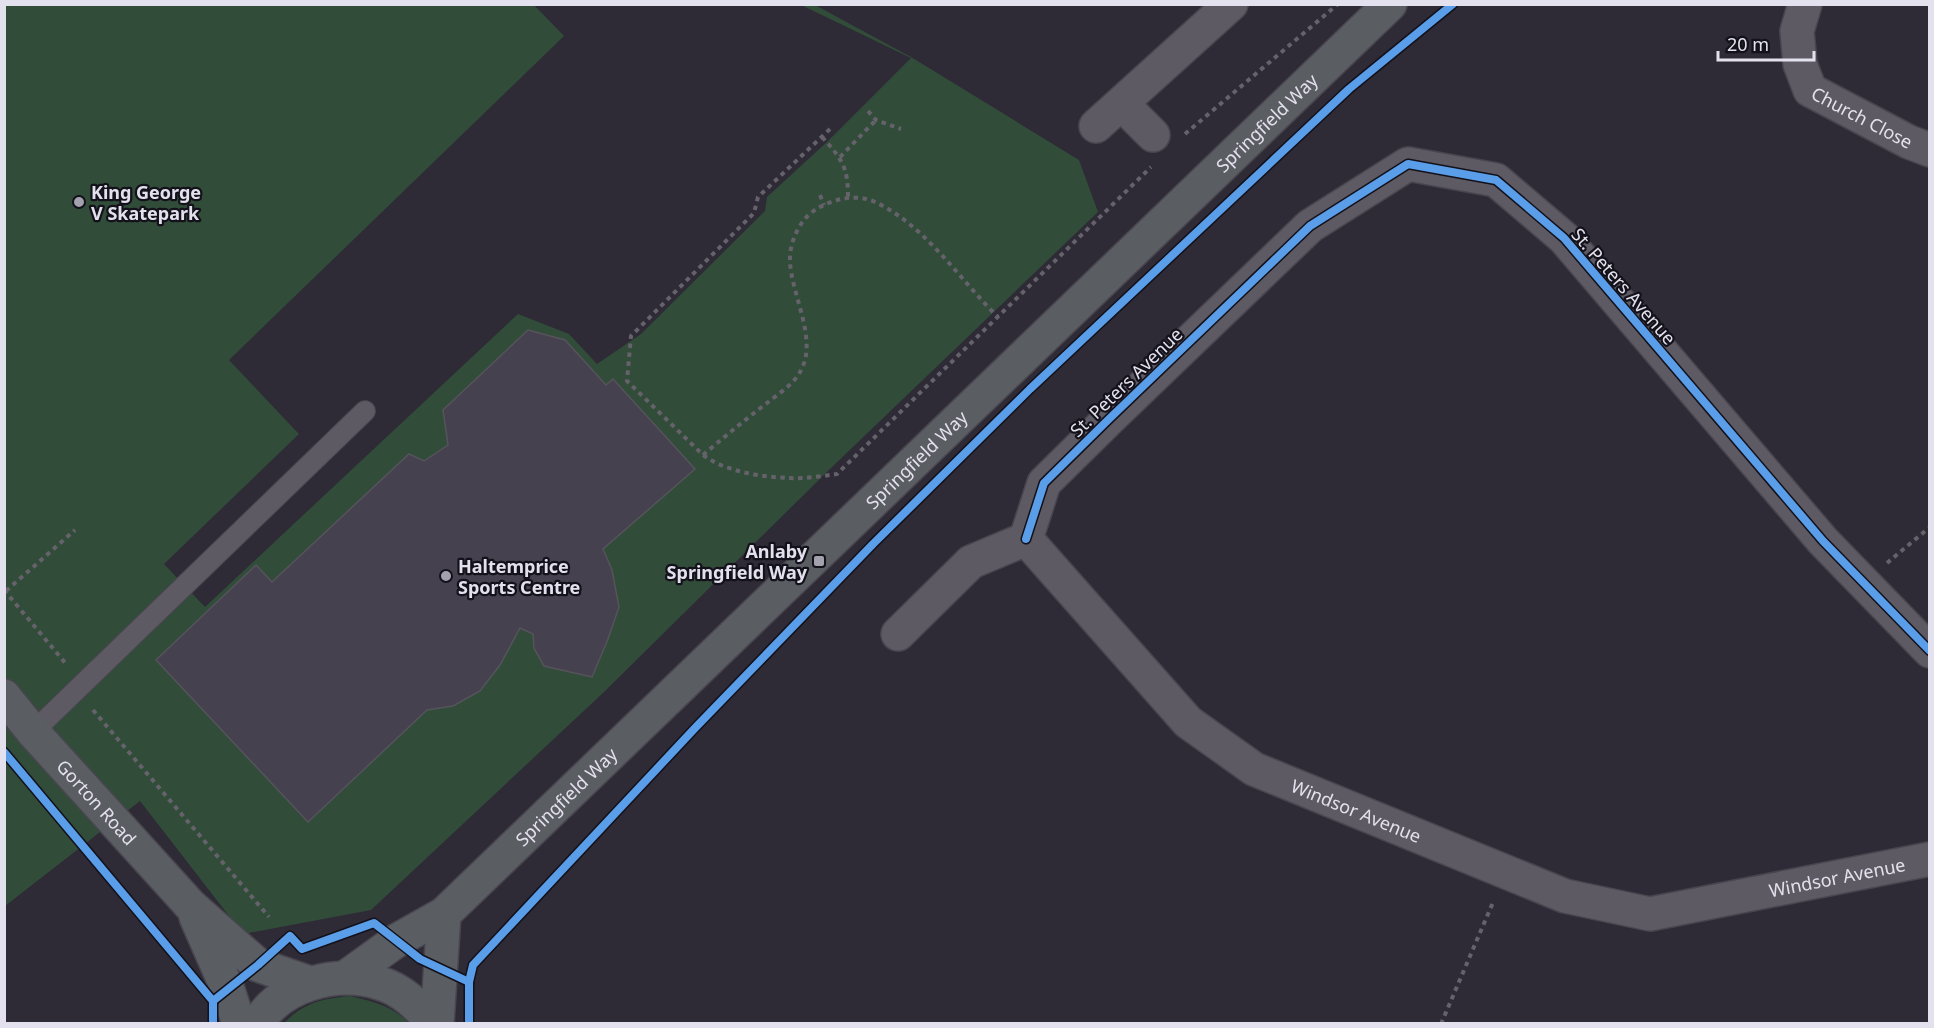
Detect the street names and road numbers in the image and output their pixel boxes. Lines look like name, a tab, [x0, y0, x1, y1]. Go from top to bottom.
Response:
street label: Springfield Way	[1211, 68, 1323, 177]
street label: Church Close	[1807, 81, 1917, 154]
street label: St. Peters Avenue	[1567, 222, 1681, 350]
street label: St. Peters Avenue	[1065, 322, 1187, 442]
street label: Springfield Way	[860, 405, 973, 514]
street label: Springfield Way	[510, 742, 623, 851]
street label: Gorton Road	[52, 754, 142, 850]
street label: Windsor Avenue	[1288, 773, 1425, 848]
street label: Windsor Avenue	[1767, 852, 1907, 902]

